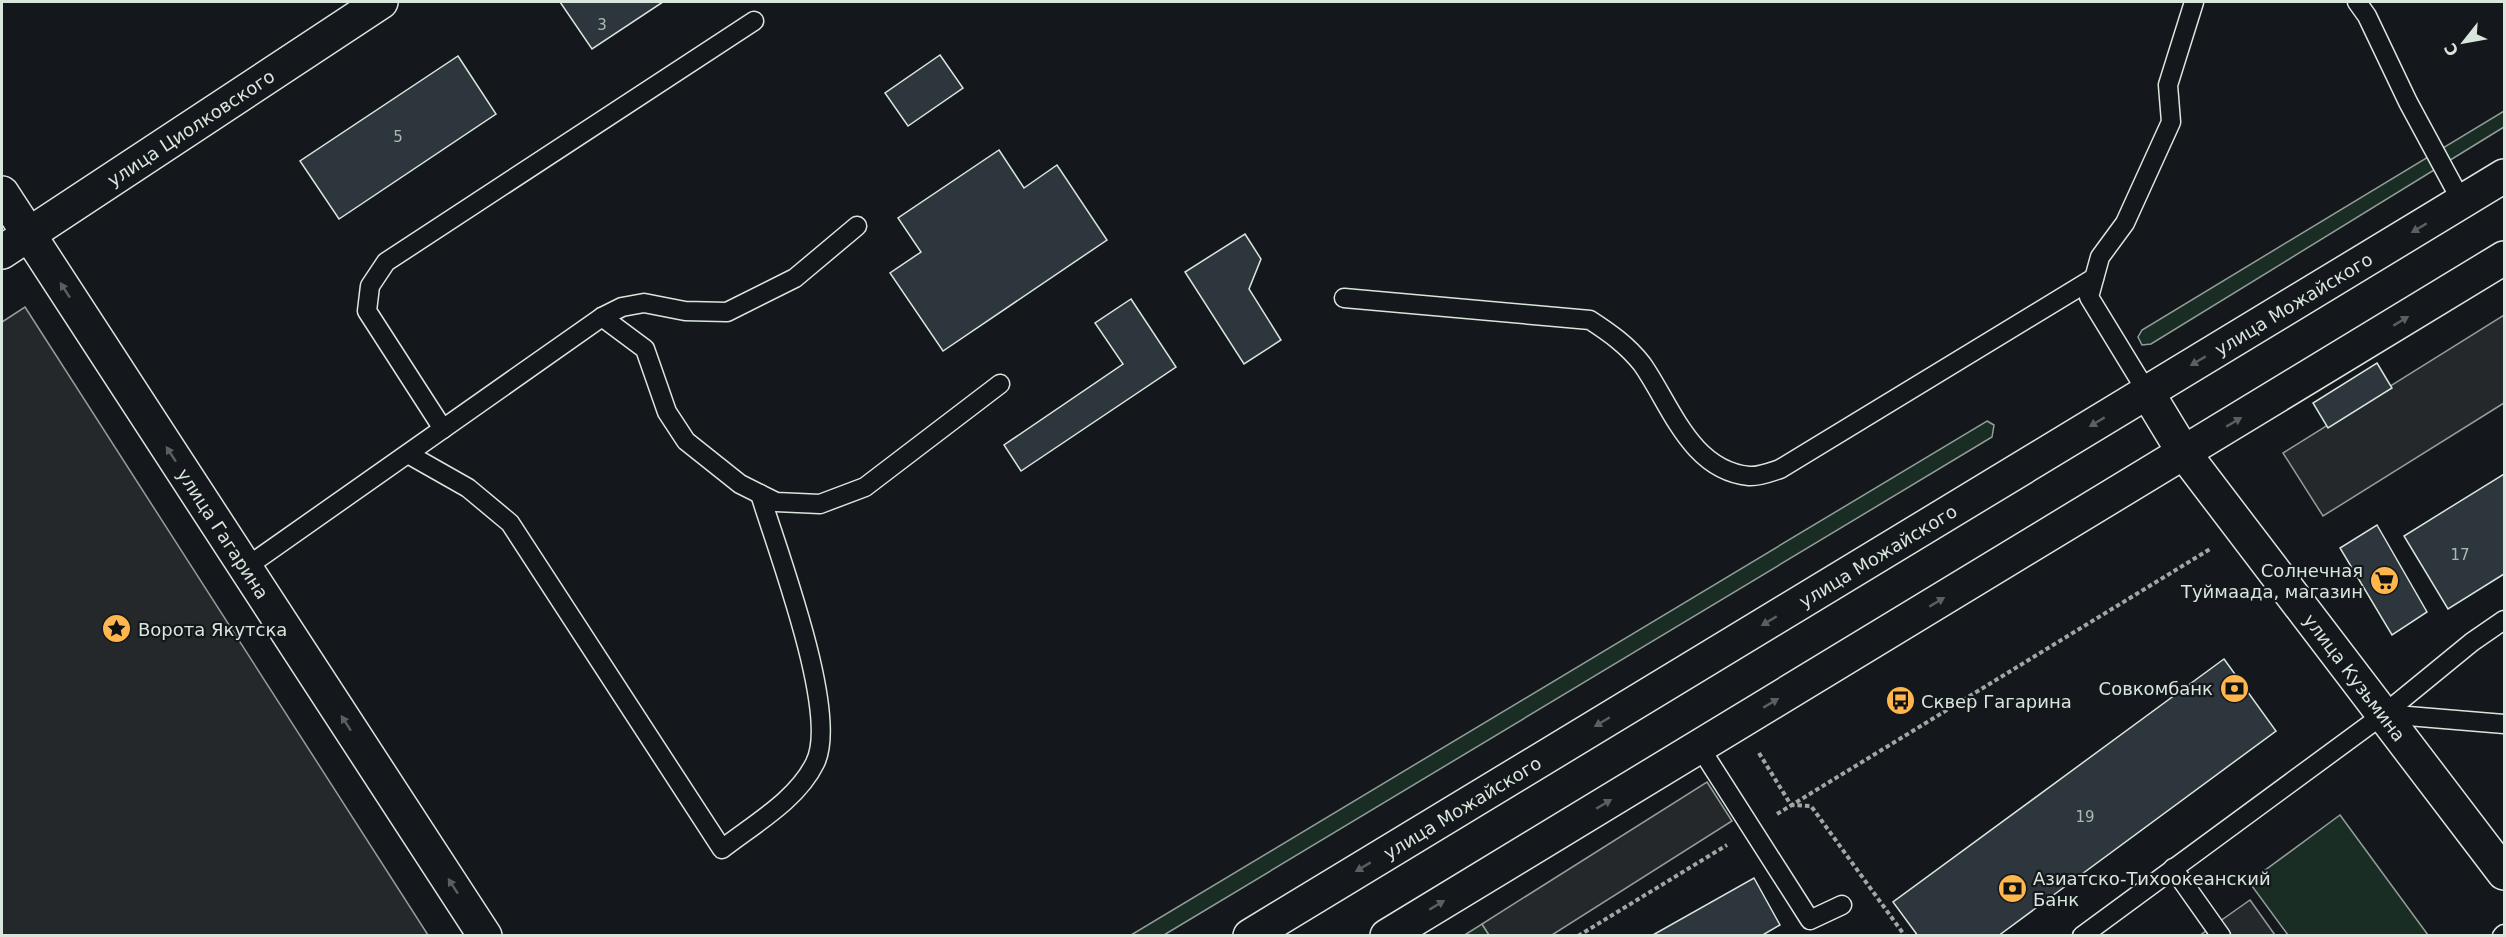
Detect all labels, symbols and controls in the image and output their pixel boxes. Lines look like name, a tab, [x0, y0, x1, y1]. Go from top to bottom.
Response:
north arrow	[2434, 12, 2494, 72]
house number: 3	[597, 16, 607, 34]
text: С	[2440, 40, 2463, 59]
street label: улица Циолковского	[103, 65, 278, 190]
house number: 5	[393, 128, 403, 146]
one-way arrow	[2411, 222, 2427, 233]
street label: улица Можайского	[2211, 248, 2376, 359]
one-way arrow	[60, 282, 71, 298]
one-way arrow	[2393, 316, 2409, 327]
one-way arrow	[2190, 356, 2206, 367]
one-way arrow	[2089, 417, 2105, 428]
one-way arrow	[2226, 417, 2242, 428]
one-way arrow	[166, 446, 177, 462]
street label: улица Гагарина	[173, 464, 273, 603]
street label: улица Можайского	[1795, 500, 1960, 611]
house number: 17	[2450, 546, 2470, 564]
place label: Солнечная Туймаада, магазин	[2180, 560, 2363, 602]
supermarket icon: Солнечная Туймаада, магазин	[2368, 564, 2400, 596]
one-way arrow	[1929, 597, 1945, 608]
street label: улица Кузьмина	[2300, 609, 2410, 745]
place icon: Ворота Якутска	[101, 613, 133, 645]
one-way arrow	[1761, 616, 1777, 627]
place label: Ворота Якутска	[138, 619, 287, 640]
bank icon: Совкомбанк	[2218, 672, 2250, 704]
place label: Совкомбанк	[2099, 678, 2213, 699]
bus stop icon: Сквер Гагарина	[1884, 685, 1916, 717]
place label: Сквер Гагарина	[1921, 691, 2072, 712]
one-way arrow	[1763, 698, 1779, 709]
one-way arrow	[341, 715, 352, 731]
one-way arrow	[1594, 717, 1610, 728]
street label: улица Можайского	[1379, 752, 1545, 863]
one-way arrow	[1596, 799, 1612, 810]
house number: 19	[2075, 808, 2095, 826]
one-way arrow	[1355, 861, 1371, 872]
place label: Азиатско-Тихоокеанский Банк	[2033, 868, 2271, 910]
bank icon: Азиатско-Тихоокеанский Банк	[1996, 872, 2028, 904]
one-way arrow	[447, 878, 458, 895]
one-way arrow	[1429, 900, 1445, 911]

